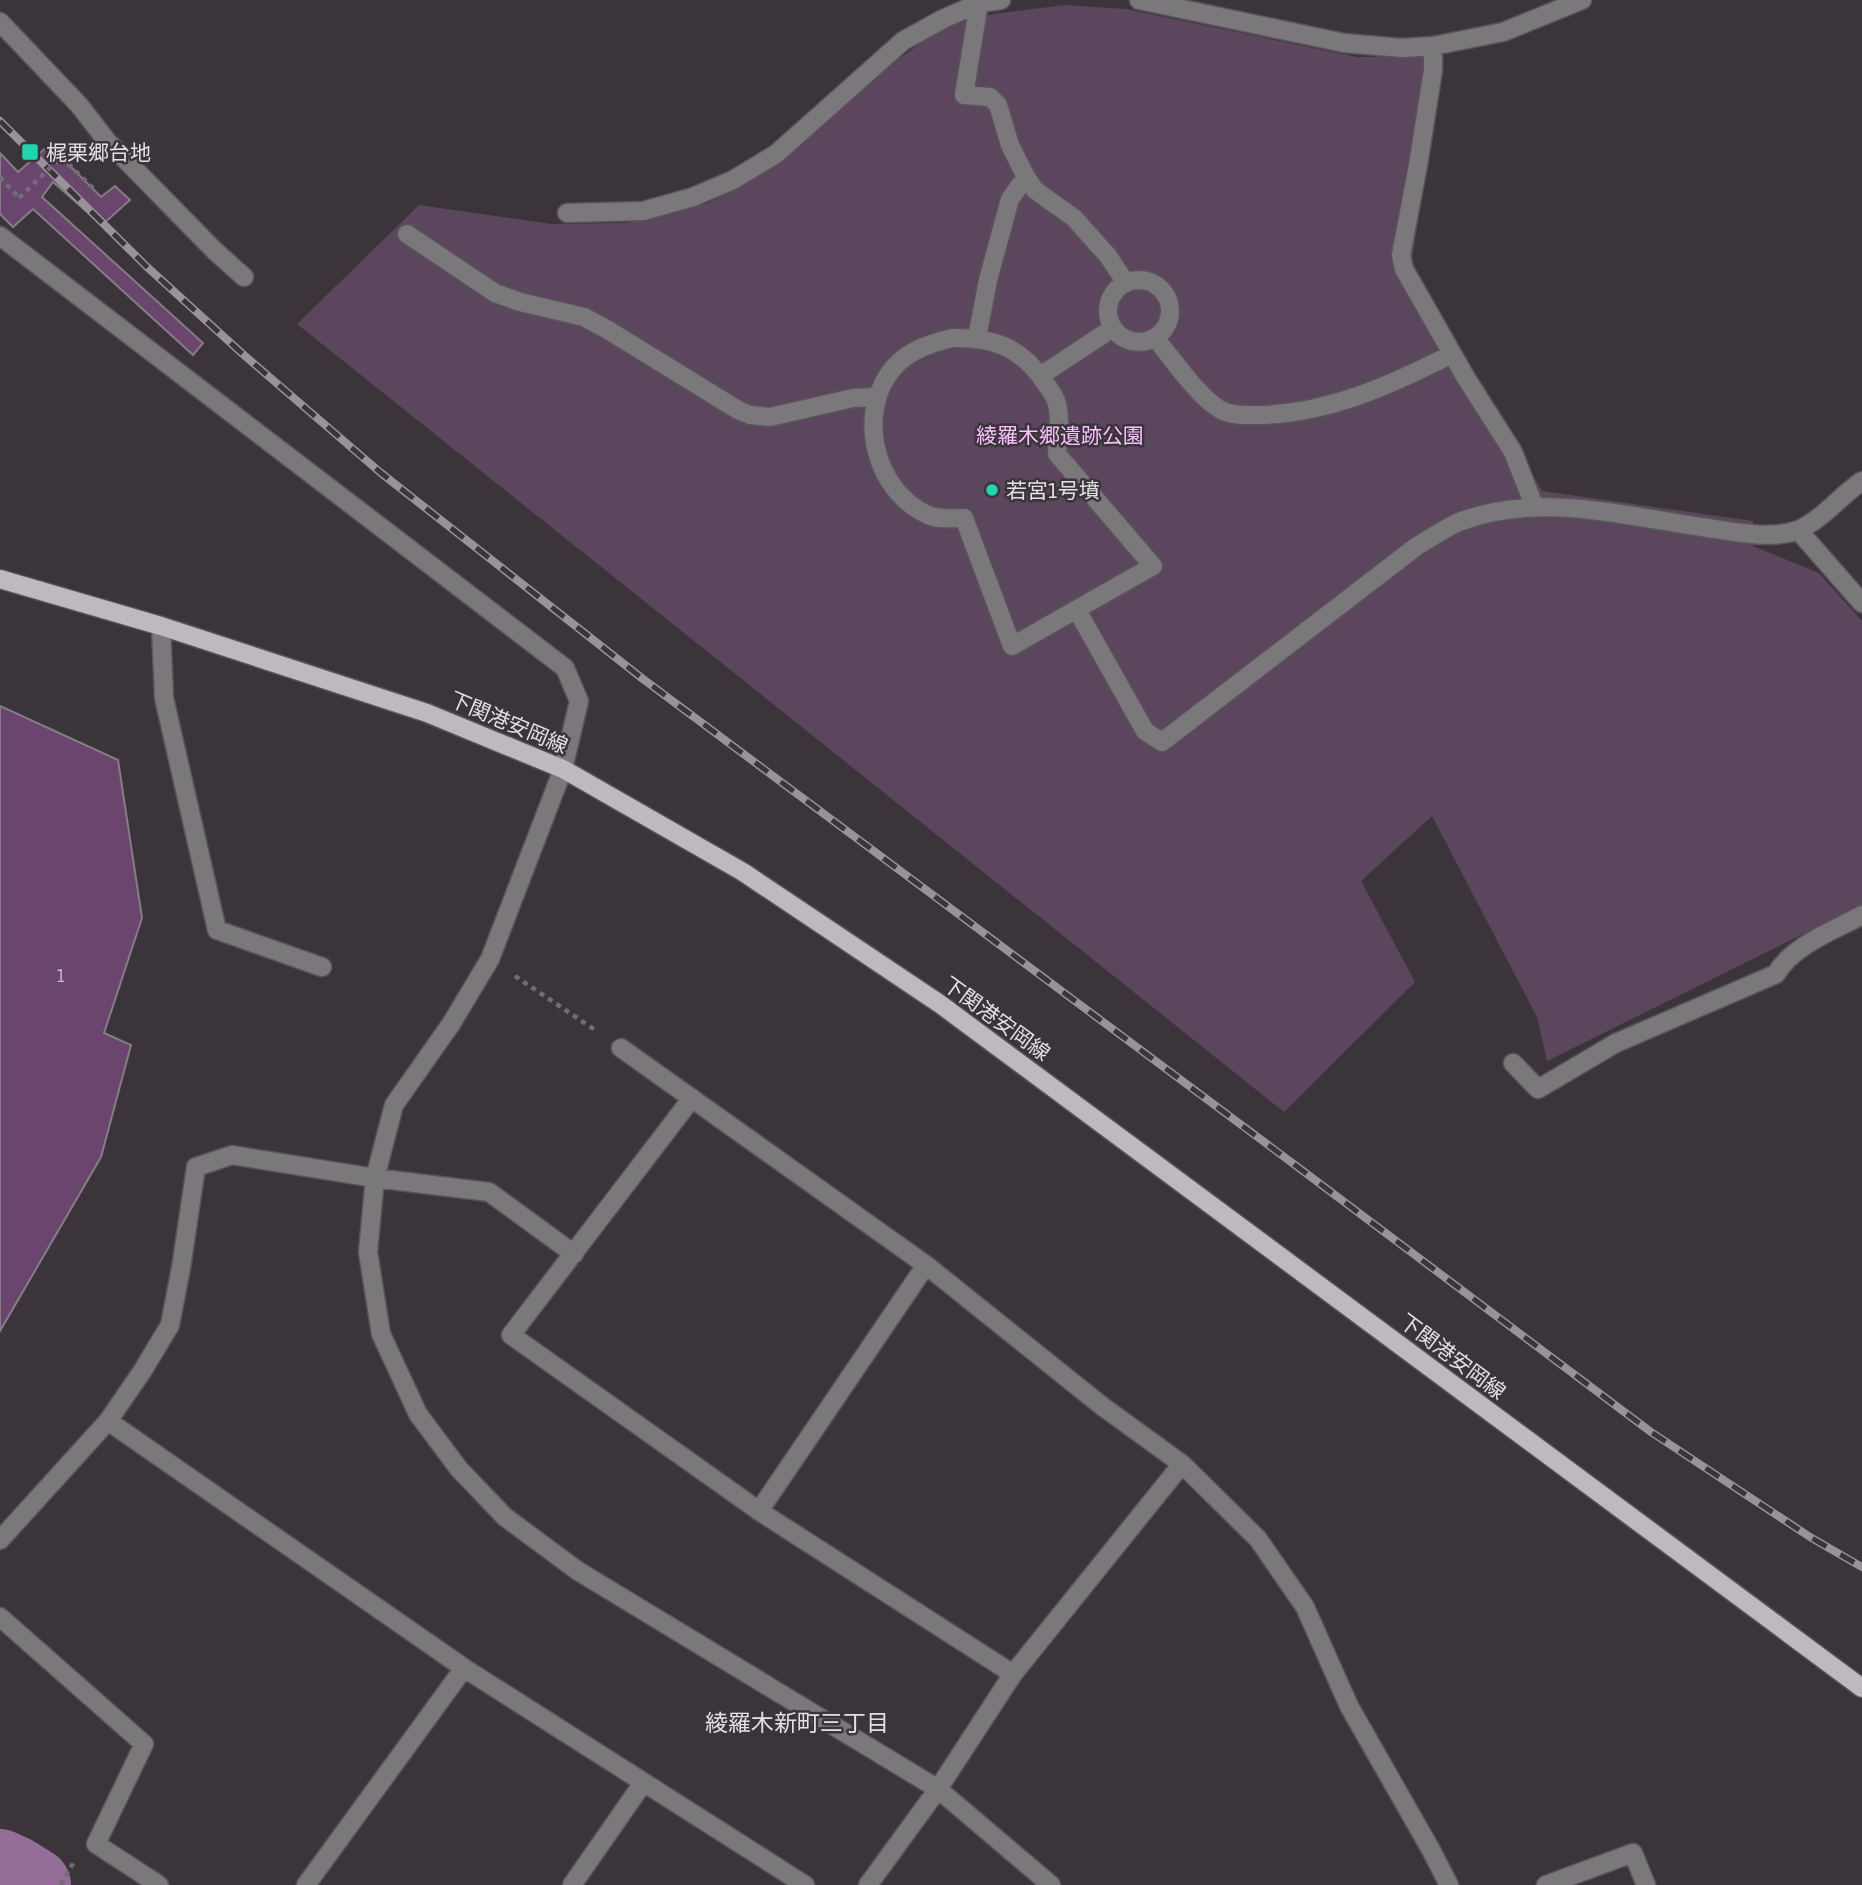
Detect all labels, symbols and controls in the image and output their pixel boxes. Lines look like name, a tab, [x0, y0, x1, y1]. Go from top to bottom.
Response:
place label: 梶栗郷台地	[46, 140, 151, 164]
marker: 梶栗郷台地	[20, 142, 40, 162]
park label: 綾羅木郷遺跡公園	[976, 423, 1144, 447]
place label: 若宮1号墳	[1006, 478, 1100, 502]
marker: 若宮1号墳	[984, 482, 1000, 498]
street label: 下関港安岡線	[446, 686, 572, 758]
house number: 1	[57, 965, 65, 986]
street label: 下関港安岡線	[939, 971, 1055, 1065]
street label: 下関港安岡線	[1395, 1309, 1511, 1403]
district label: 綾羅木新町三丁目	[705, 1710, 889, 1736]

